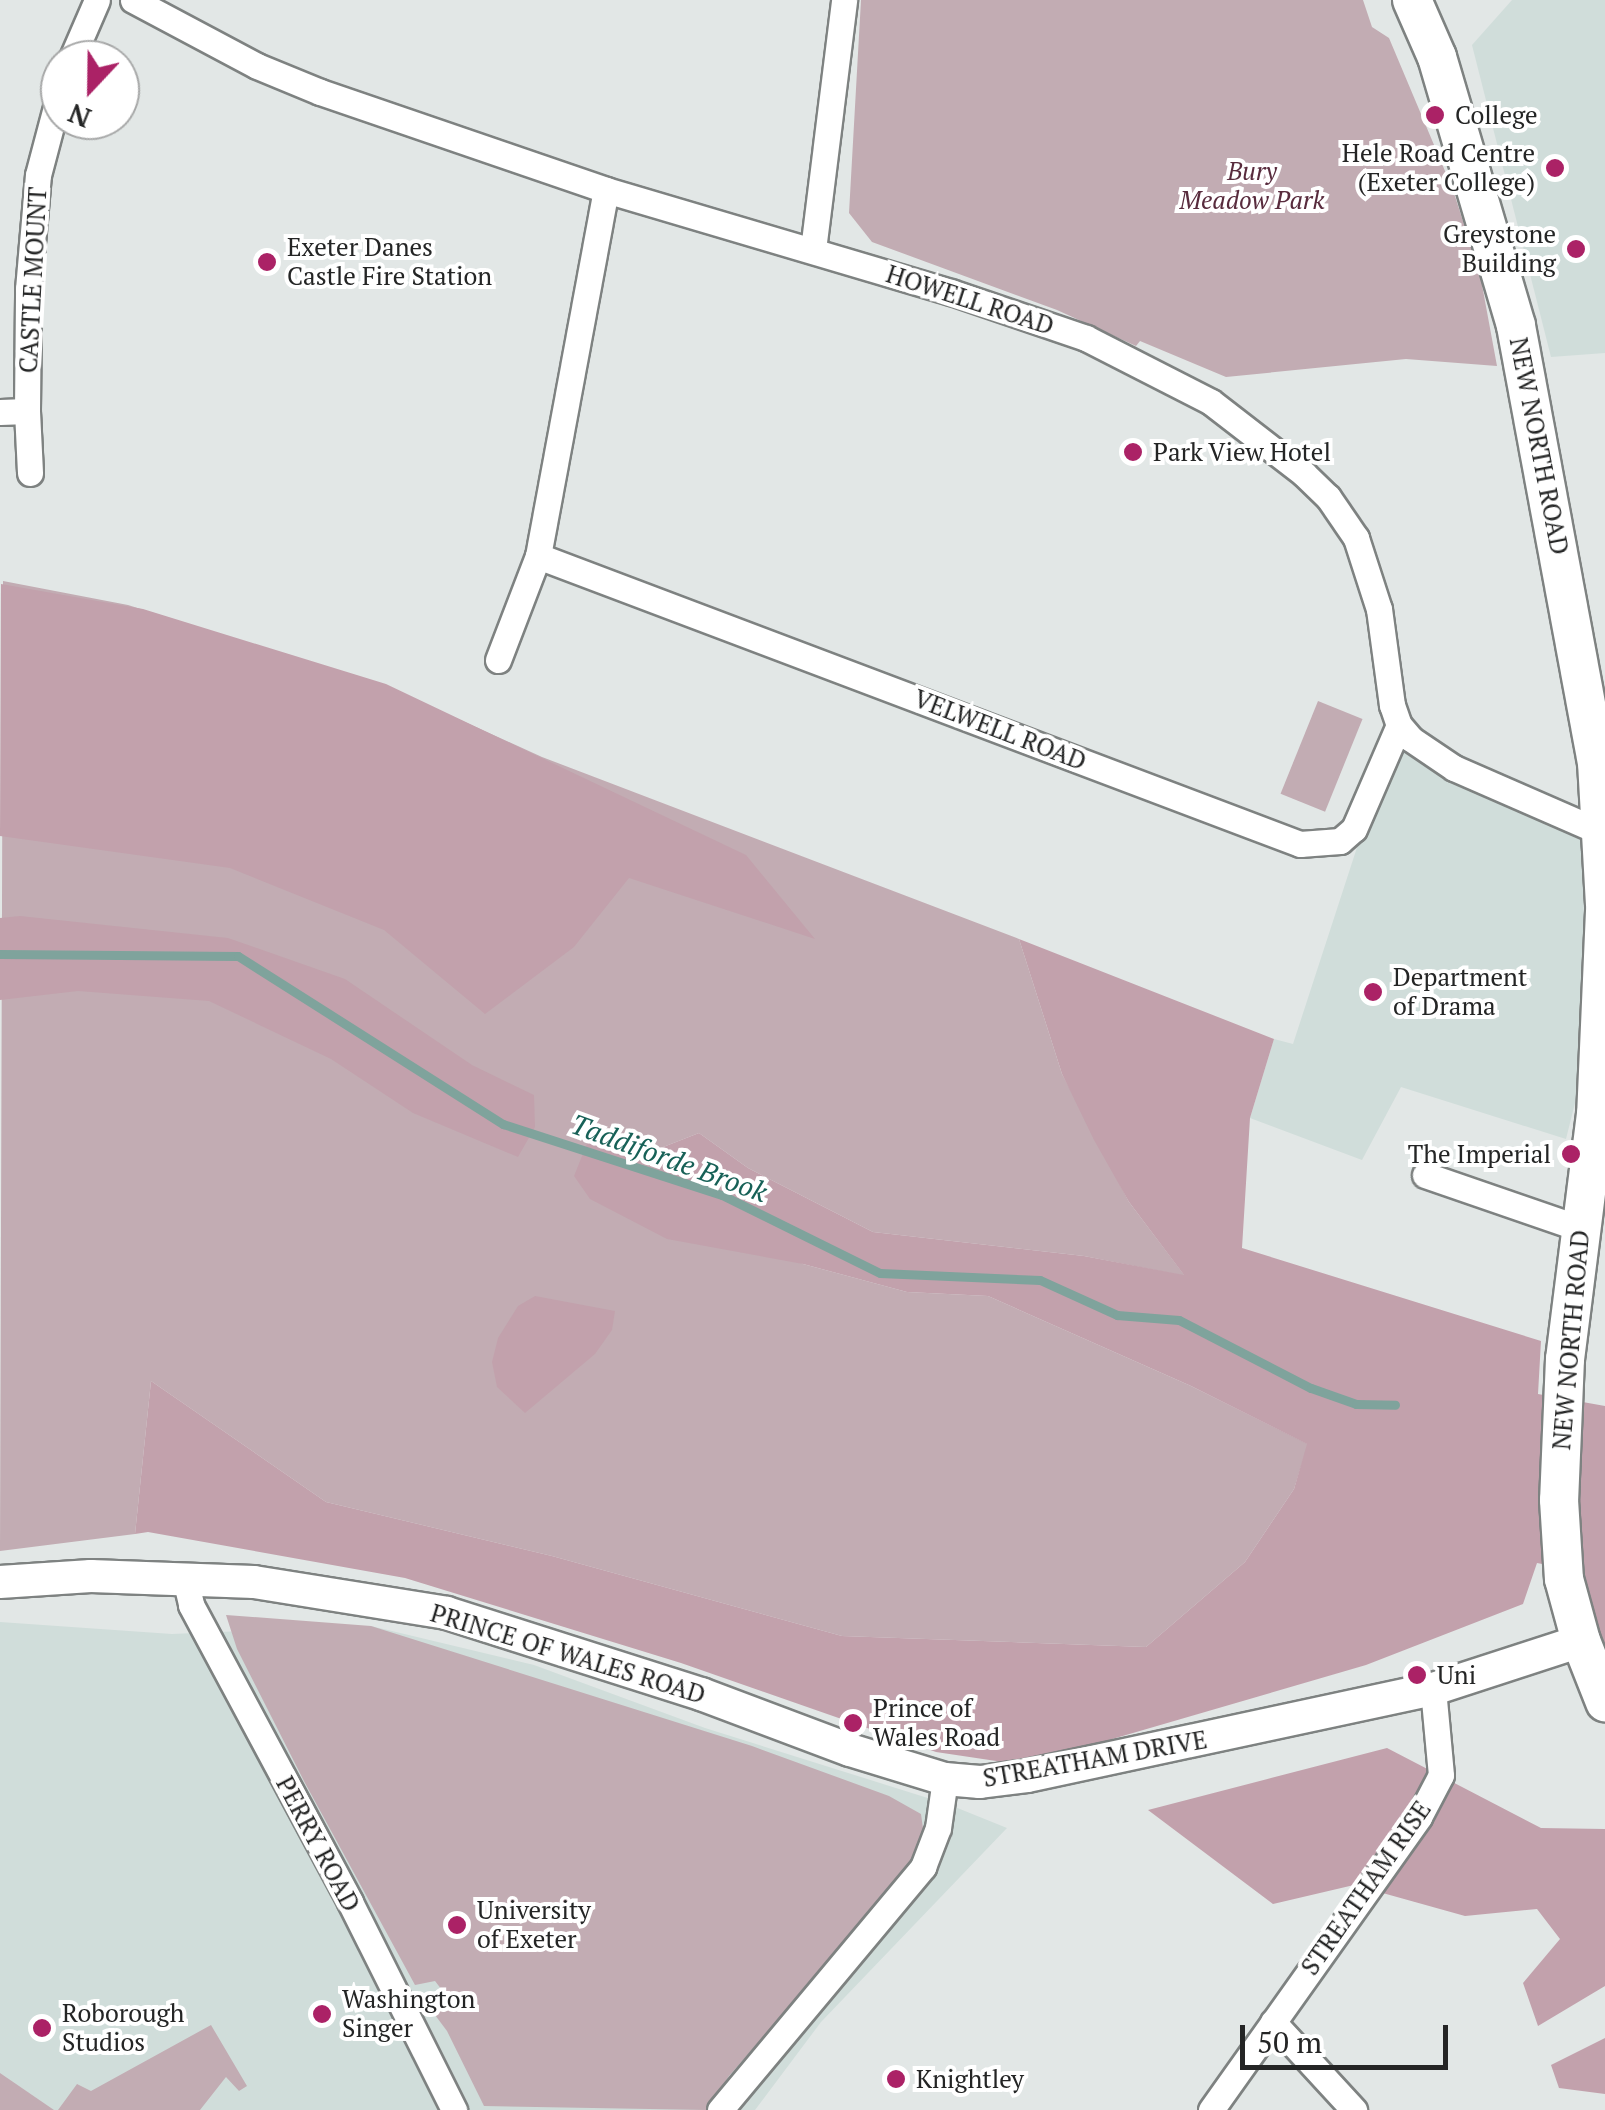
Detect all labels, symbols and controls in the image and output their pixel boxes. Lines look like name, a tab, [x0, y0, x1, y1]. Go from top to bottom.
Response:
north arrow	[40, 40, 140, 140]
text: N	[63, 95, 96, 138]
place label: College	[1455, 100, 1538, 130]
marker: College	[1424, 104, 1446, 126]
place label: Hele Road Centre (Exeter College)	[1342, 139, 1535, 198]
park label: Bury Meadow Park	[1180, 157, 1324, 216]
marker: Hele Road Centre (Exeter College)	[1544, 157, 1566, 179]
street label: CASTLE MOUNT	[13, 186, 53, 374]
place label: Greystone Building	[1443, 220, 1556, 279]
place label: Exeter Danes Castle Fire Station	[287, 233, 492, 292]
marker: Greystone Building	[1565, 238, 1587, 260]
marker: Exeter Danes Castle Fire Station	[256, 251, 278, 273]
street label: HOWELL ROAD	[882, 259, 1058, 341]
street label: NEW NORTH ROAD	[1503, 335, 1575, 557]
place label: Park View Hotel	[1153, 437, 1332, 467]
marker: Park View Hotel	[1122, 441, 1144, 463]
street label: VELWELL ROAD	[910, 683, 1090, 777]
place label: Department of Drama	[1393, 963, 1527, 1022]
marker: Department of Drama	[1362, 981, 1384, 1003]
water label: Taddiforde Brook	[566, 1107, 772, 1209]
place label: The Imperial	[1408, 1139, 1551, 1169]
marker: The Imperial	[1560, 1143, 1582, 1165]
street label: NEW NORTH ROAD	[1546, 1229, 1596, 1451]
street label: PRINCE OF WALES ROAD	[427, 1598, 709, 1710]
place label: Uni	[1437, 1660, 1476, 1690]
marker: Uni	[1406, 1664, 1428, 1686]
place label: Prince of Wales Road	[873, 1694, 1000, 1753]
marker: Prince of Wales Road	[842, 1712, 864, 1734]
street label: STREATHAM DRIVE	[981, 1725, 1209, 1793]
street label: PERRY ROAD	[270, 1771, 366, 1917]
street label: STREATHAM RISE	[1295, 1795, 1437, 1981]
place label: University of Exeter	[477, 1896, 591, 1955]
marker: University of Exeter	[446, 1914, 468, 1936]
place label: Washington Singer	[342, 1985, 475, 2044]
place label: Roborough Studios	[62, 1999, 184, 2058]
marker: Washington Singer	[311, 2003, 333, 2025]
scale bar	[1245, 2005, 1452, 2067]
marker: Roborough Studios	[31, 2017, 53, 2039]
text: 50 m	[1257, 2022, 1322, 2062]
place label: Knightley	[916, 2064, 1024, 2094]
marker: Knightley	[885, 2068, 907, 2090]

